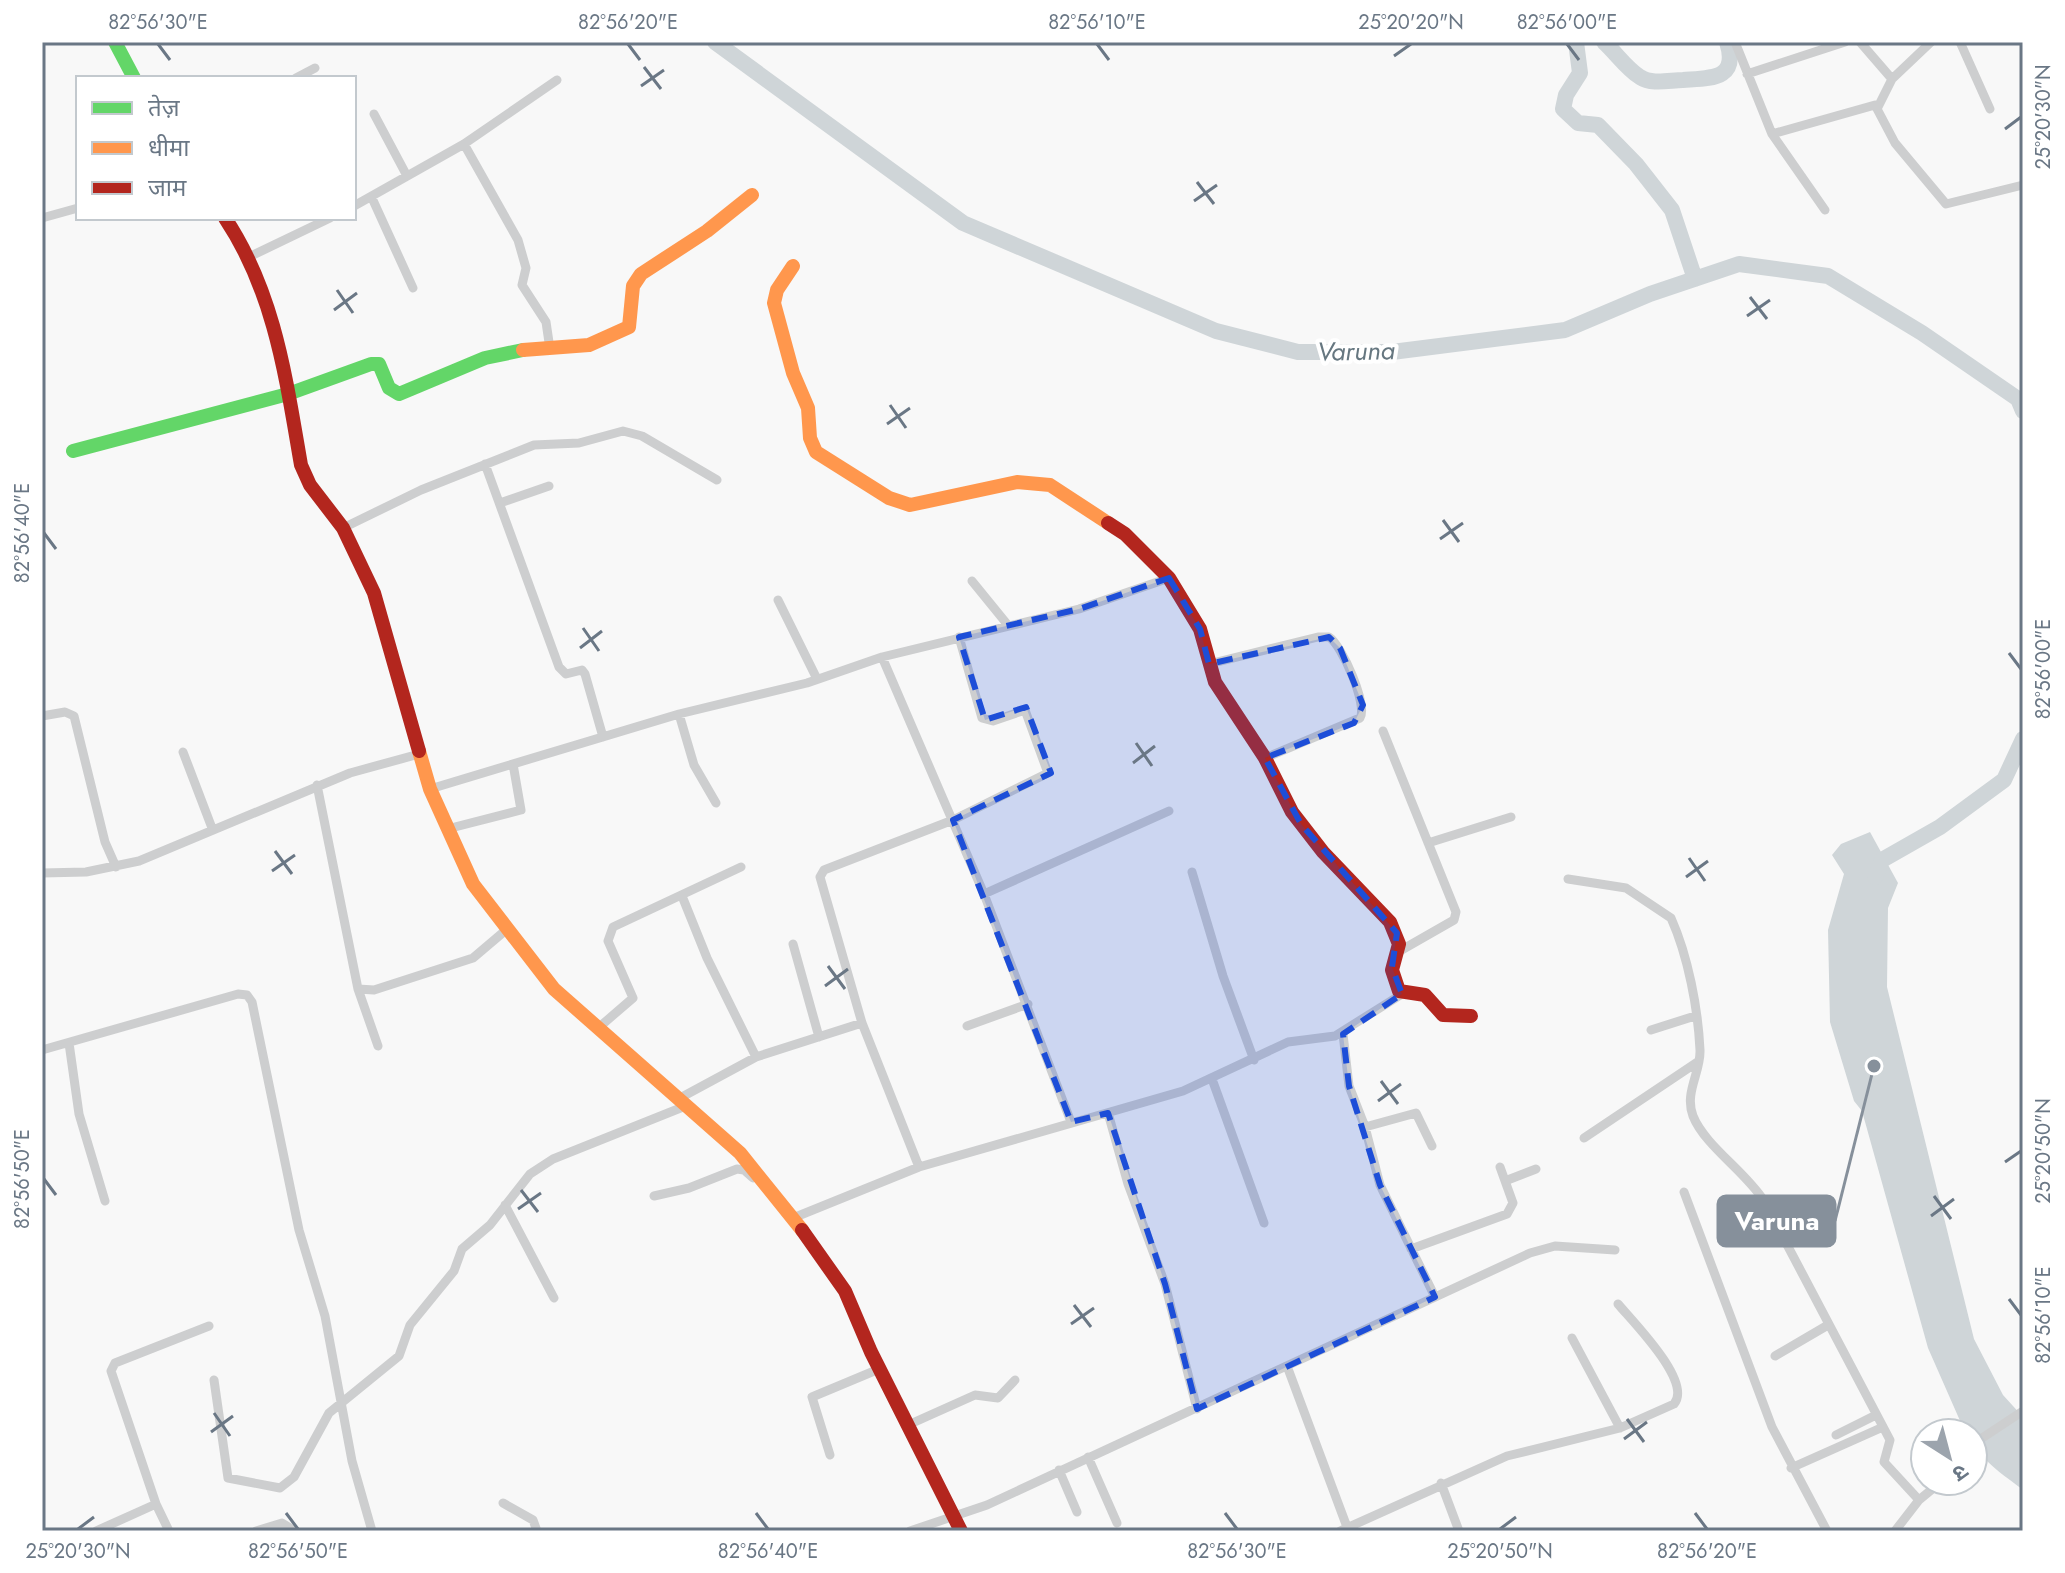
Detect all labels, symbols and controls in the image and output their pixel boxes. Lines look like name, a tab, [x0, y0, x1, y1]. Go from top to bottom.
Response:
text: 82°56'30"E	[108, 8, 208, 37]
text: 82°56'20"E	[578, 8, 678, 37]
text: 82°56'10"E	[1048, 8, 1146, 37]
text: 25°20'20"N	[1358, 8, 1464, 37]
text: 82°56'00"E	[1517, 8, 1617, 37]
text: 25°20'30"N	[2029, 64, 2058, 170]
legend	[76, 76, 356, 220]
text: तेज़	[148, 90, 181, 125]
text: धीमा	[148, 130, 190, 165]
text: जाम	[148, 170, 187, 205]
water label: Varuna	[1317, 331, 1396, 371]
text: 82°56'40"E	[8, 483, 37, 583]
text: 82°56'00"E	[2029, 619, 2058, 719]
text: 25°20'50"N	[2029, 1098, 2058, 1204]
text: 82°56'50"E	[8, 1129, 37, 1229]
callout: Varuna	[1718, 1196, 1835, 1246]
text: Varuna	[1733, 1202, 1820, 1240]
text: 82°56'10"E	[2029, 1266, 2058, 1364]
north arrow	[1909, 1417, 1989, 1497]
text: उ	[1945, 1456, 1975, 1491]
text: 25°20'30"N	[25, 1537, 131, 1566]
text: 82°56'50"E	[248, 1537, 348, 1566]
text: 82°56'40"E	[718, 1537, 818, 1566]
text: 82°56'30"E	[1187, 1537, 1287, 1566]
text: 25°20'50"N	[1447, 1537, 1553, 1566]
text: 82°56'20"E	[1657, 1537, 1757, 1566]

